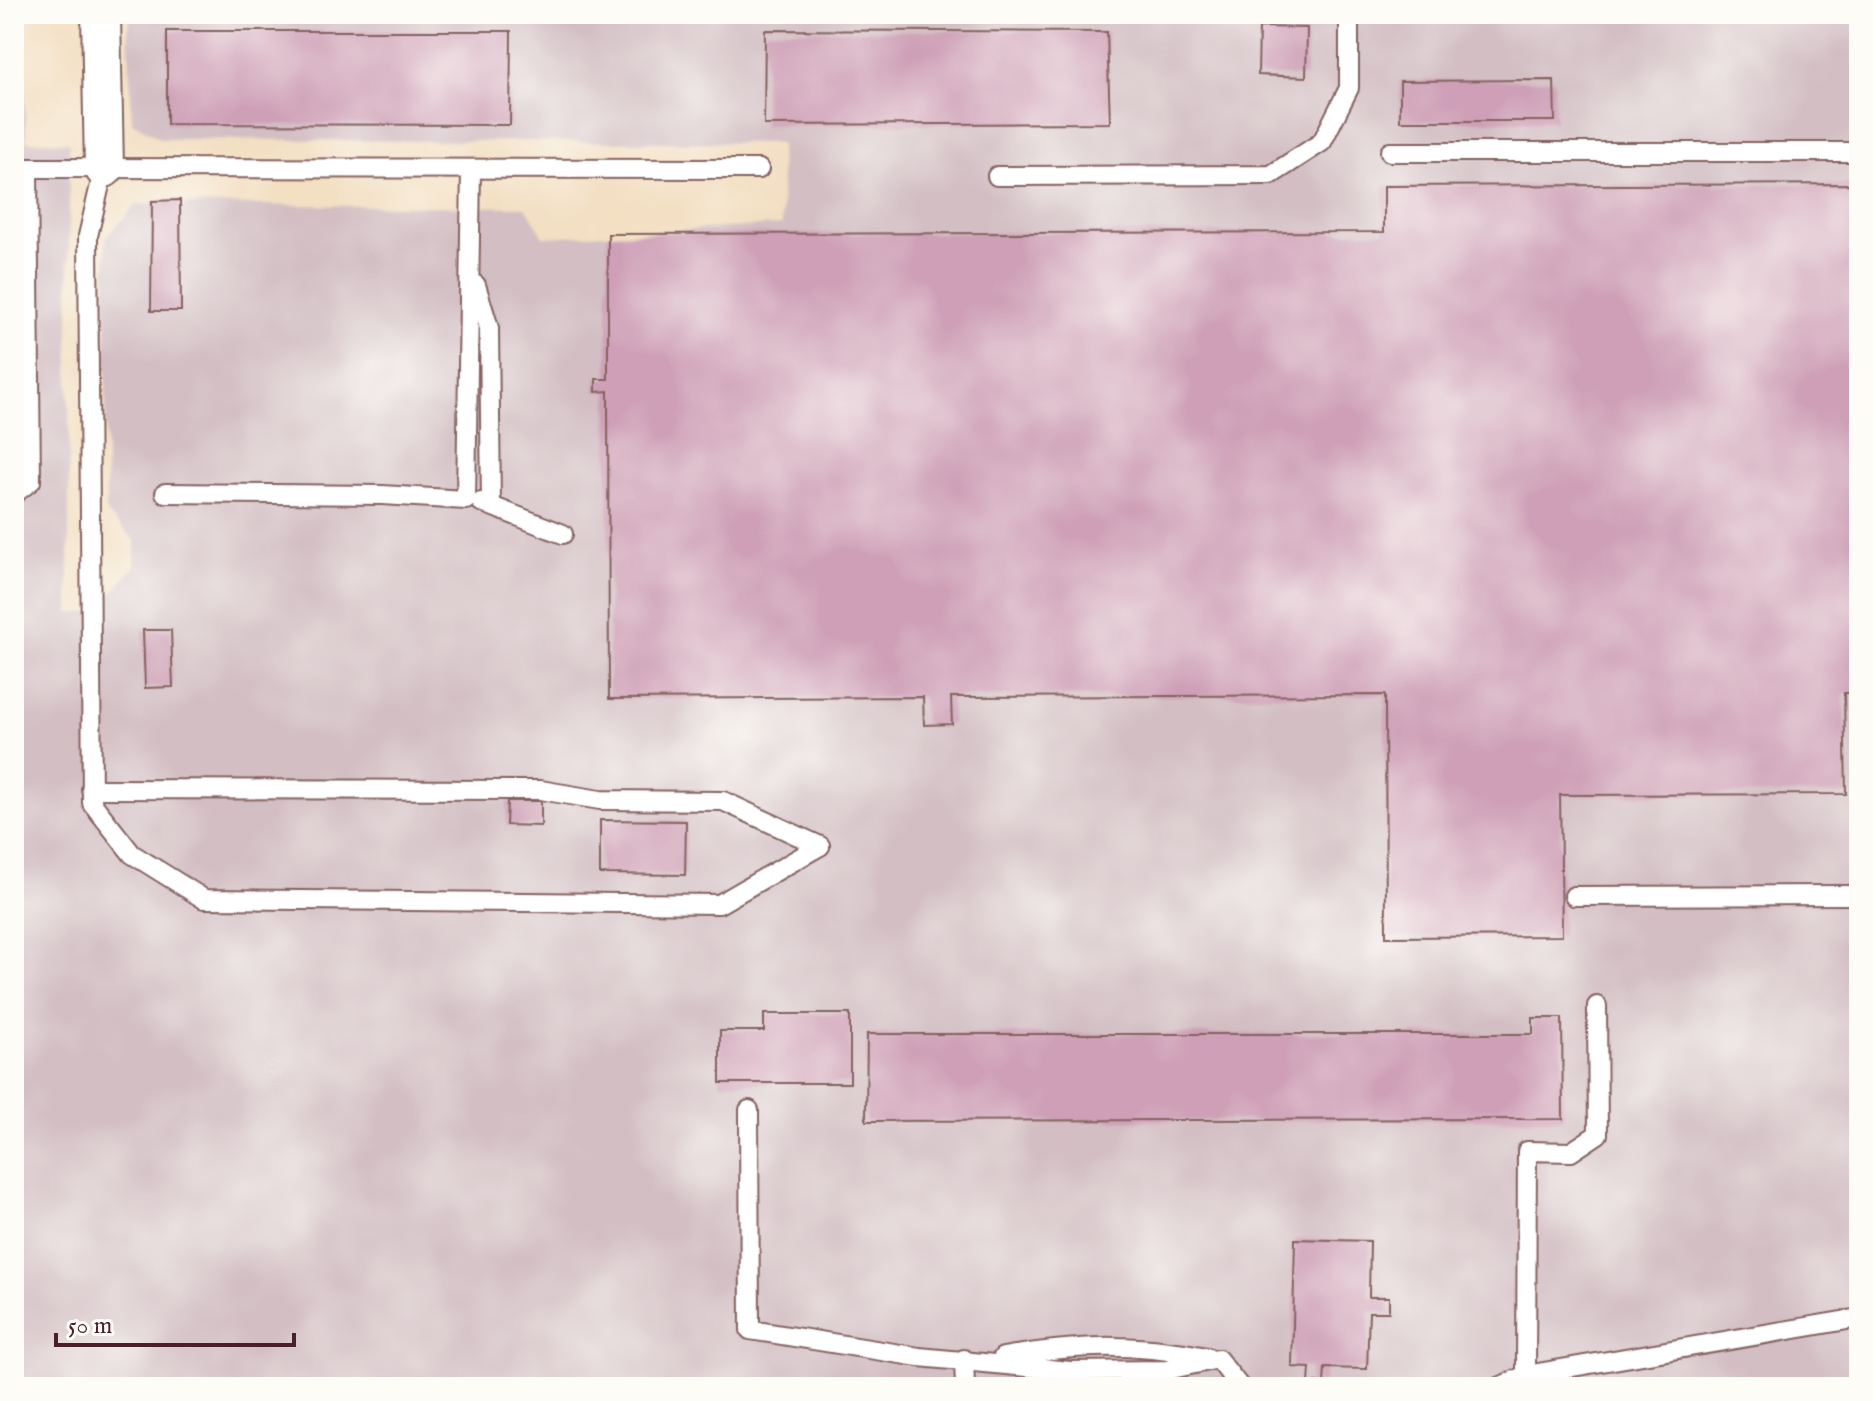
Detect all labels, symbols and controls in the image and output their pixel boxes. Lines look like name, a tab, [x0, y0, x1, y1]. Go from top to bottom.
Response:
scale bar	[56, 1297, 294, 1347]
text: 50 m	[68, 1311, 112, 1342]

